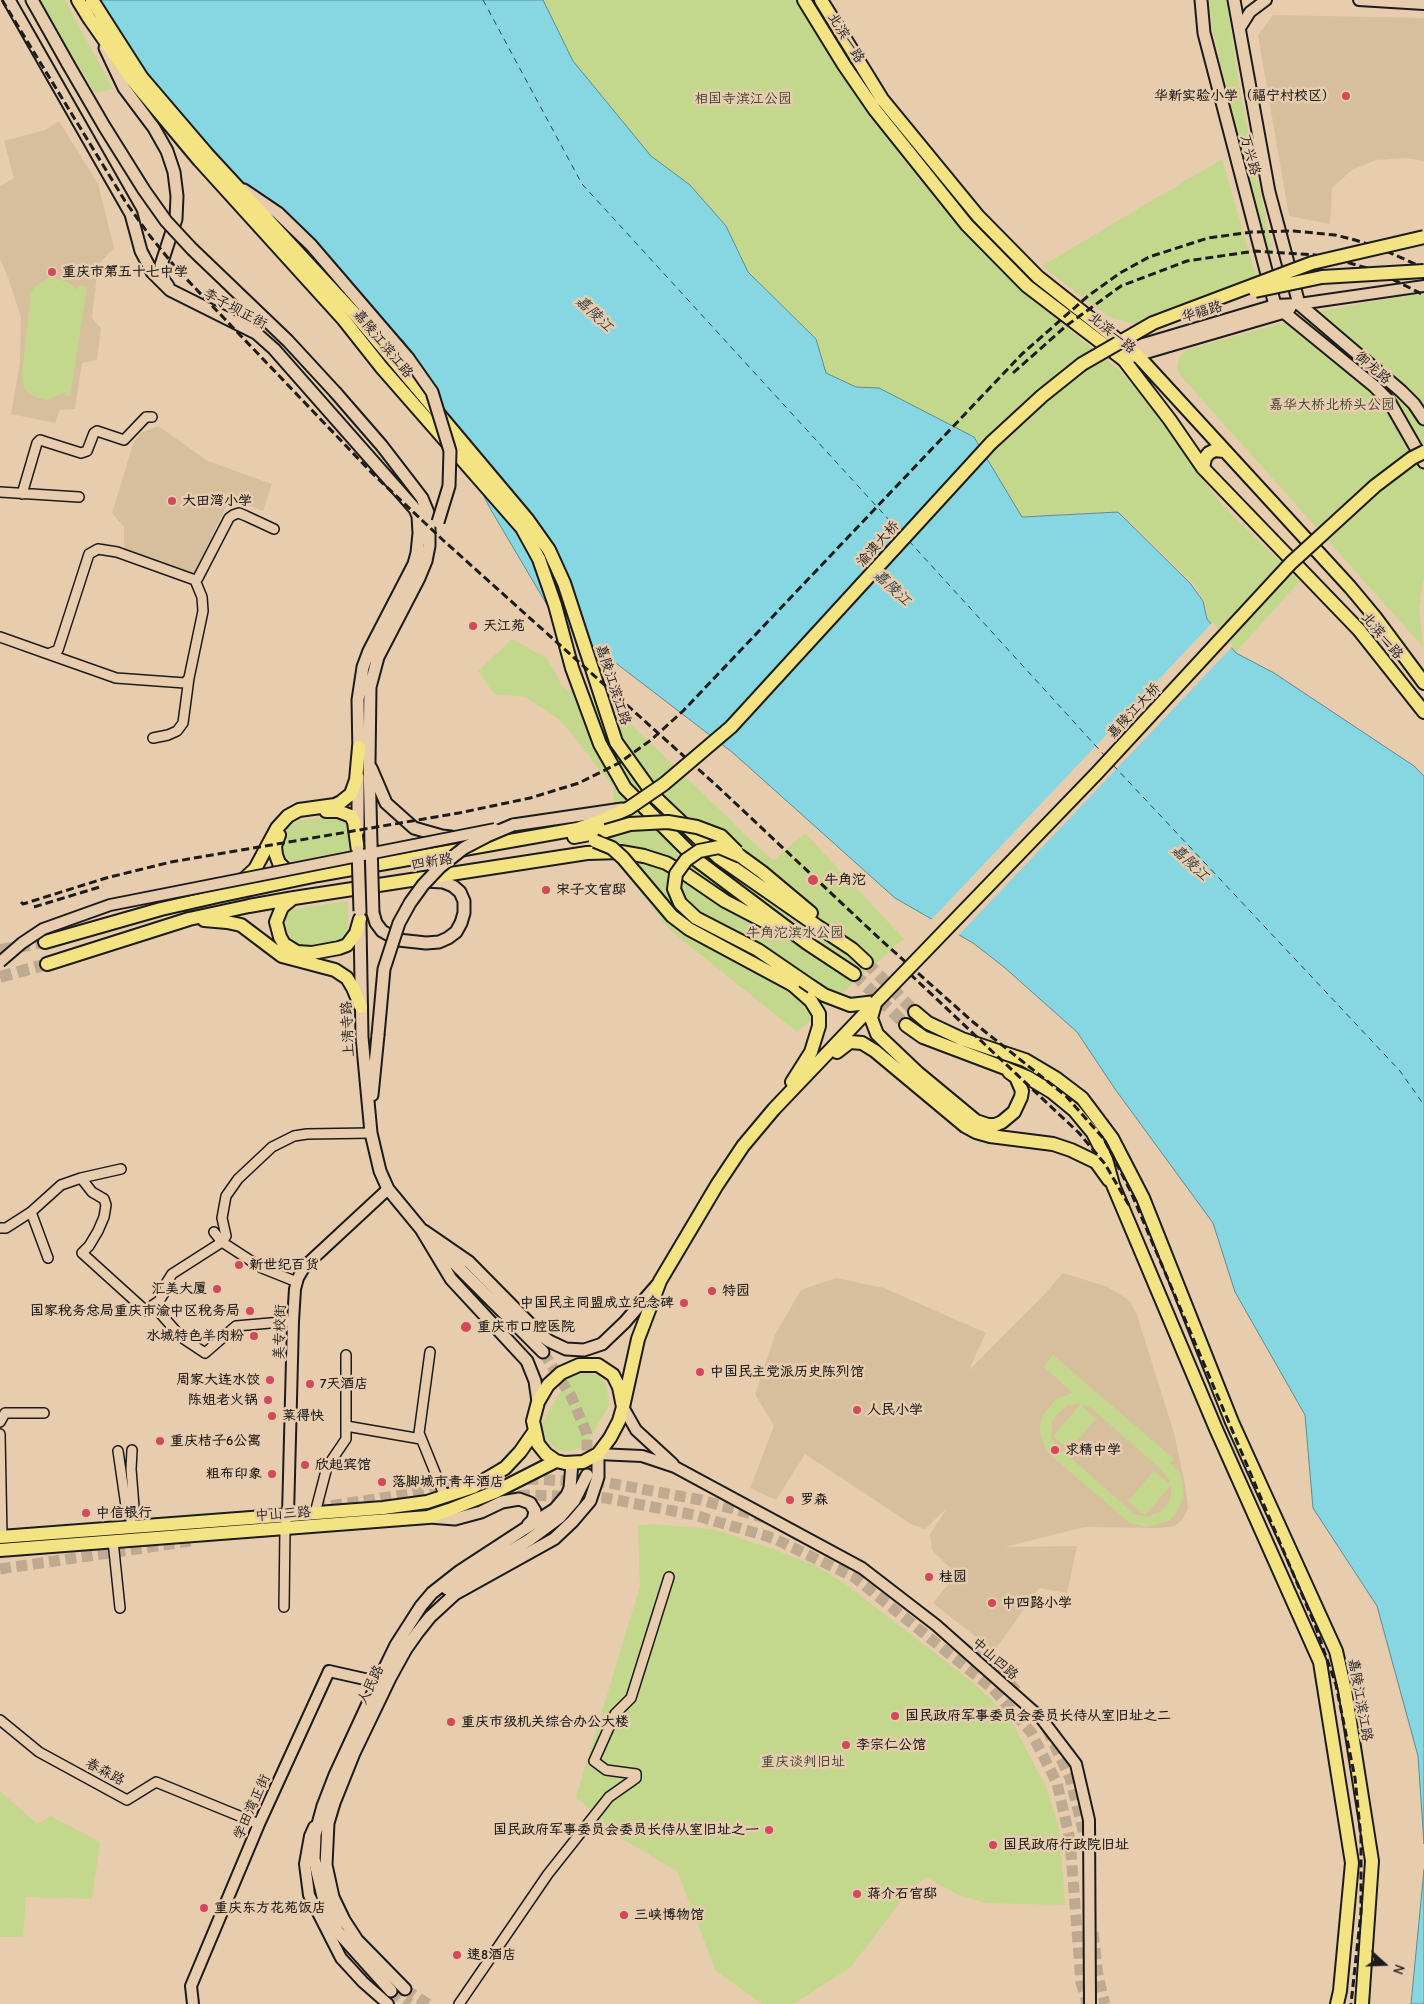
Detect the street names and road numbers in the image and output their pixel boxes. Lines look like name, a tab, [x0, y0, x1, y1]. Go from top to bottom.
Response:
street label: 北滨一路	[824, 10, 868, 66]
street label: 万兴路	[1236, 133, 1264, 177]
street label: 李子坝正街	[200, 285, 270, 333]
street label: 华福路	[1179, 298, 1225, 326]
street label: 嘉陵江滨江路	[350, 306, 416, 382]
street label: 北滨一路	[1085, 309, 1139, 357]
street label: 御龙路	[1352, 348, 1394, 388]
street label: 渝澳大桥	[853, 518, 903, 570]
street label: 北滨一路	[1358, 609, 1406, 663]
street label: 嘉陵江滨江路	[592, 642, 634, 728]
street label: 嘉陵江大桥	[1104, 680, 1164, 742]
street label: 四新路	[410, 850, 454, 874]
street label: 上清寺路	[338, 1001, 358, 1057]
street label: 美专校街	[271, 1304, 289, 1360]
street label: 中山三路	[254, 1504, 312, 1524]
street label: 中山四路	[968, 1634, 1022, 1684]
street label: 嘉陵江滨江路	[1344, 1657, 1376, 1743]
street label: 人民路	[354, 1662, 388, 1708]
street label: 春森路	[83, 1755, 127, 1789]
street label: 学田湾正街	[230, 1772, 274, 1842]

